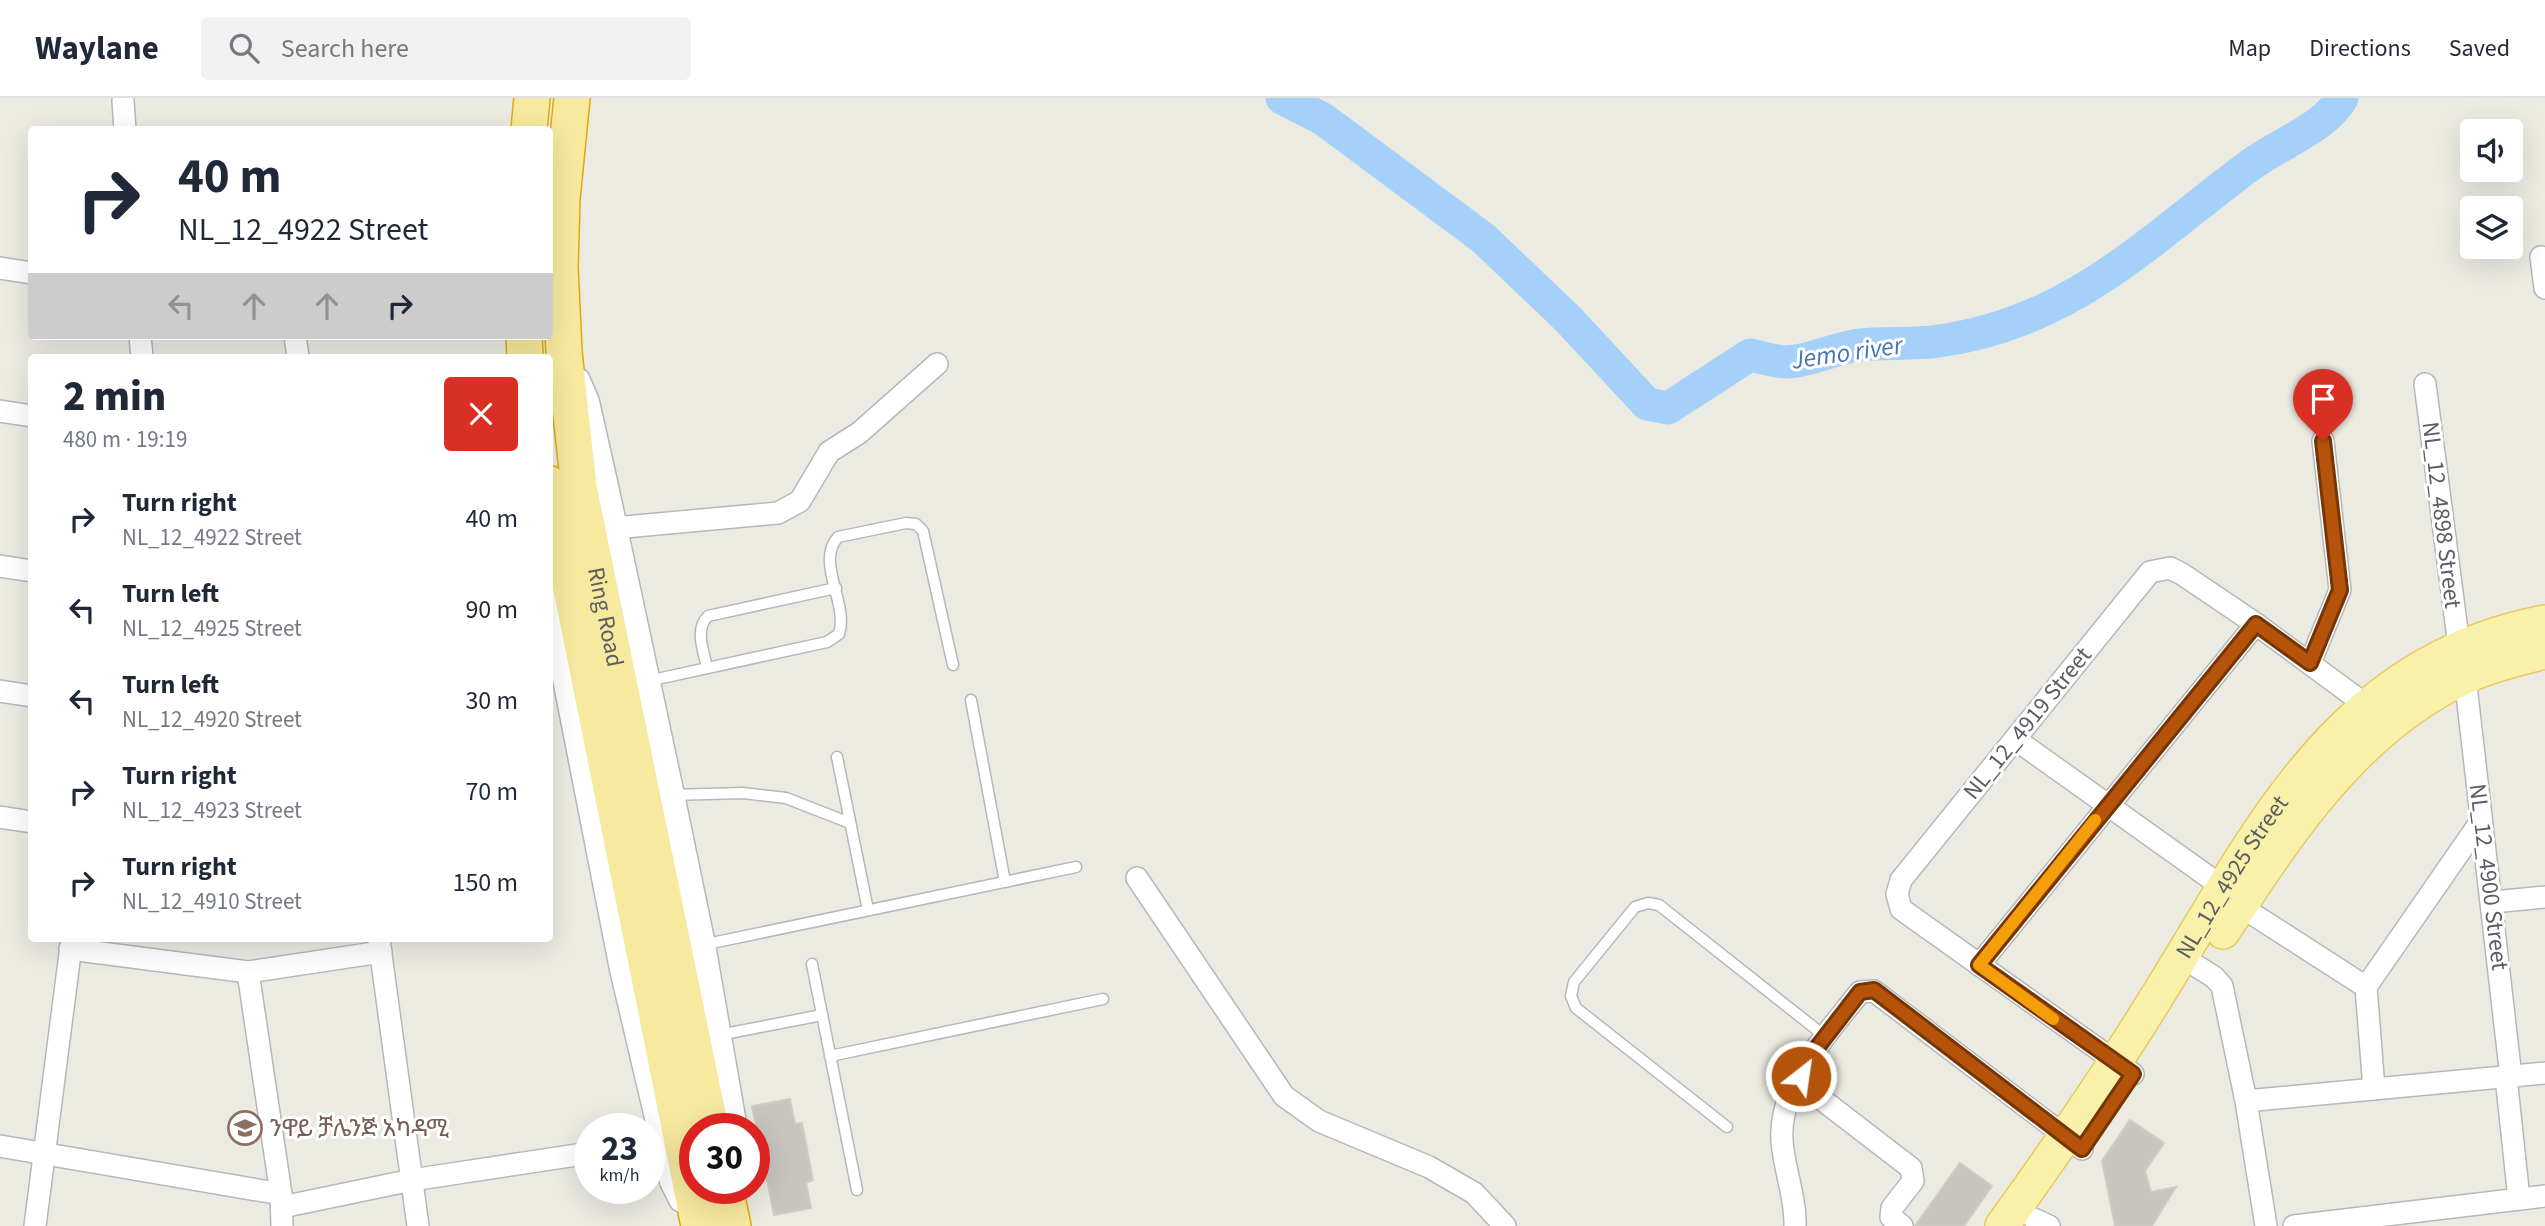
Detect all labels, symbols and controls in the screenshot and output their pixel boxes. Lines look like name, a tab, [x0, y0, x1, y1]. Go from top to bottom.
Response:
search box	[201, 17, 691, 80]
text: Waylane	[35, 25, 159, 72]
icon: search	[225, 29, 263, 67]
text: Search here	[281, 30, 409, 67]
text: Map	[2228, 31, 2271, 66]
text: Directions	[2309, 31, 2411, 66]
text: Saved	[2449, 31, 2510, 66]
map controls	[2460, 119, 2523, 259]
button: sound	[2460, 119, 2523, 182]
text: 40 m	[178, 142, 282, 212]
icon: right	[63, 154, 154, 245]
button: layers	[2460, 196, 2523, 259]
text: NL_12_4922 Street	[178, 207, 428, 253]
icon: left	[162, 287, 200, 325]
icon: ahead	[235, 287, 273, 325]
icon: ahead	[308, 287, 346, 325]
icon: right	[381, 287, 419, 325]
water label: Jemo river	[1788, 326, 1906, 379]
text: 2 min	[63, 367, 166, 427]
pin	[2293, 369, 2353, 441]
button: close	[444, 377, 518, 451]
icon: arrive	[2304, 380, 2342, 418]
street label: NL_12_4898 Street	[2413, 420, 2470, 610]
text: 480 m · 19:19	[63, 423, 187, 456]
text: Turn right	[122, 484, 237, 521]
icon: right	[63, 500, 101, 538]
text: 40 m	[465, 500, 518, 537]
text: NL_12_4922 Street	[122, 521, 302, 554]
street label: Ring Road	[578, 564, 633, 670]
text: Turn left	[122, 575, 219, 612]
icon: left	[63, 591, 101, 629]
text: 90 m	[465, 591, 518, 628]
text: NL_12_4925 Street	[122, 612, 302, 645]
street label: NL_12_4919 Street	[1955, 639, 2100, 807]
text: Turn left	[122, 666, 219, 703]
icon: left	[63, 682, 101, 720]
text: 30 m	[465, 682, 518, 719]
text: NL_12_4920 Street	[122, 703, 302, 736]
text: Turn right	[122, 757, 237, 794]
icon: right	[63, 773, 101, 811]
text: 70 m	[465, 773, 518, 810]
street label: NL_12_4900 Street	[2460, 782, 2517, 972]
street label: NL_12_4925 Street	[2167, 788, 2297, 966]
text: NL_12_4923 Street	[122, 794, 302, 827]
text: Turn right	[122, 848, 237, 885]
icon: right	[63, 864, 101, 902]
text: 150 m	[452, 864, 518, 901]
text: NL_12_4910 Street	[122, 885, 302, 918]
position arrow	[1764, 1039, 1838, 1113]
school or university icon: ንዋይ ቻሌንጅ አካዳሚ	[226, 1109, 264, 1147]
place label: ንዋይ ቻሌንጅ አካዳሚ	[270, 1111, 449, 1146]
speed limit sign: 30	[679, 1113, 770, 1204]
text: 23	[601, 1124, 638, 1174]
text: km/h	[600, 1163, 639, 1188]

